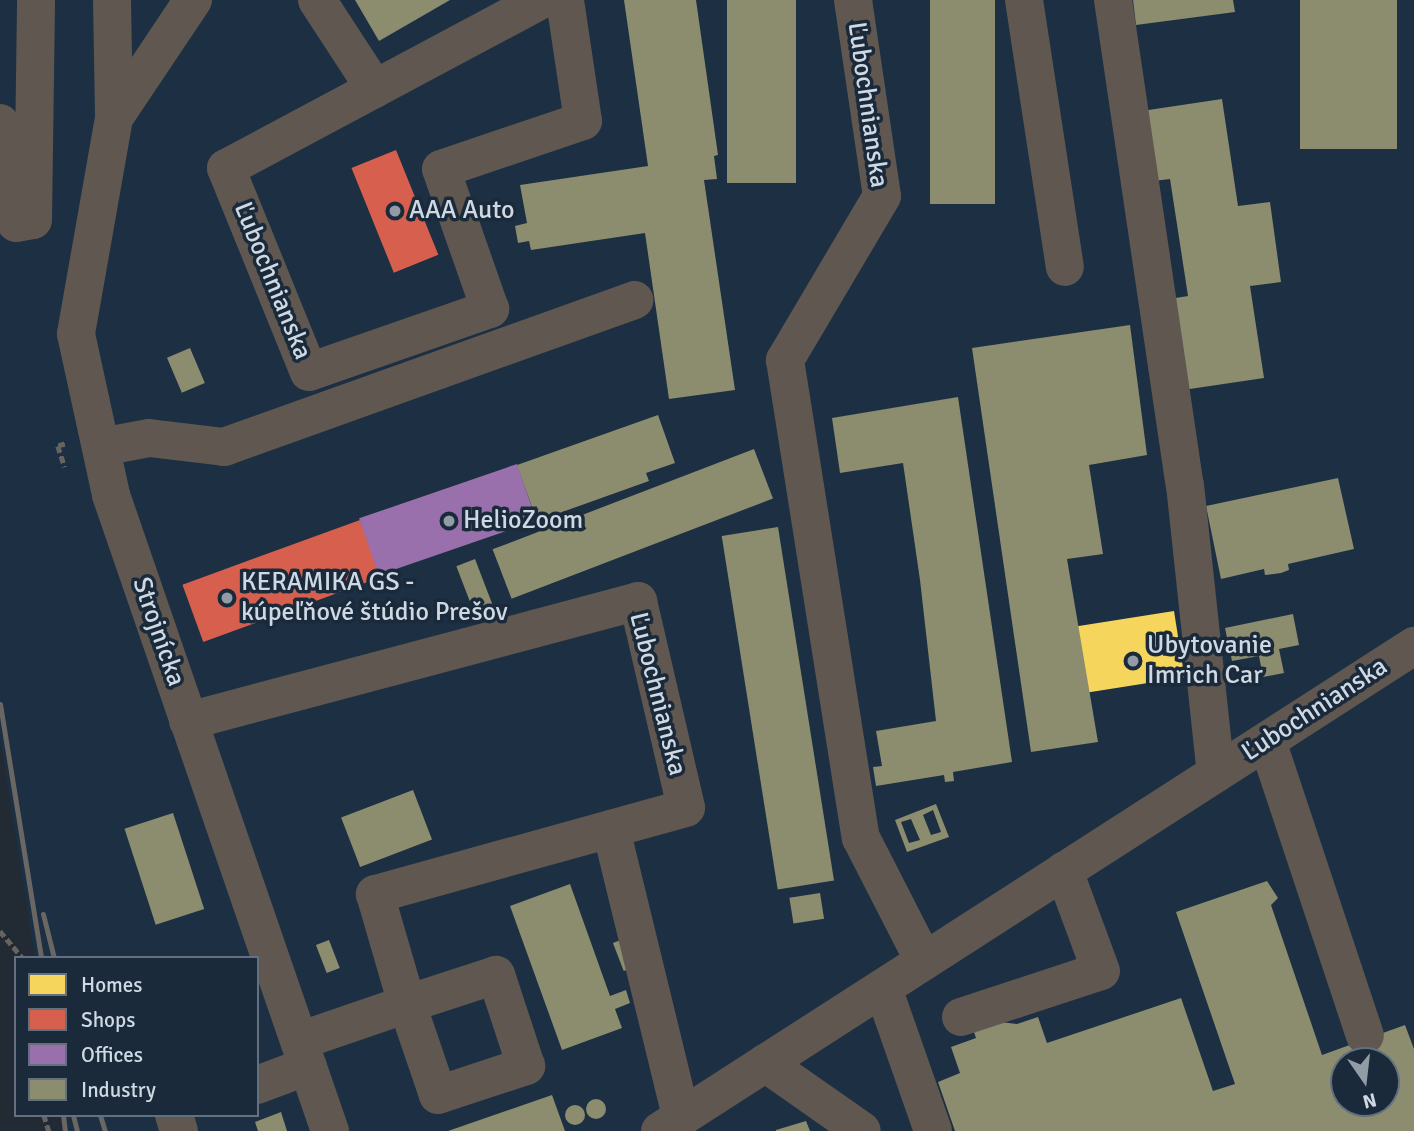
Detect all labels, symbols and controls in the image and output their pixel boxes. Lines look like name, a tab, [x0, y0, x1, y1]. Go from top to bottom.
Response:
street label: Ľubochnianska	[840, 20, 894, 190]
place label: AAA Auto	[409, 195, 515, 227]
street label: Ľubochnianska	[226, 198, 318, 364]
marker: AAA Auto	[387, 203, 403, 219]
place label: HelioZoom	[463, 505, 583, 537]
marker: HelioZoom	[441, 513, 457, 529]
place label: KERAMIKA GS - kúpeľňové štúdio Prešov	[241, 567, 508, 628]
street label: Strojnícka	[125, 573, 191, 691]
marker: KERAMIKA GS - kúpeľňové štúdio Prešov	[219, 590, 235, 606]
street label: Ľubochnianska	[622, 609, 692, 779]
place label: Ubytovanie Imrich Car	[1147, 630, 1272, 692]
street label: Ľubochnianska	[1236, 651, 1394, 769]
marker: Ubytovanie Imrich Car	[1125, 653, 1141, 669]
legend	[14, 956, 259, 1117]
text: Homes	[81, 972, 143, 998]
text: Shops	[81, 1007, 135, 1033]
text: Offices	[81, 1042, 143, 1068]
north arrow	[1330, 1047, 1400, 1117]
text: Industry	[81, 1077, 156, 1103]
text: N	[1360, 1087, 1379, 1114]

